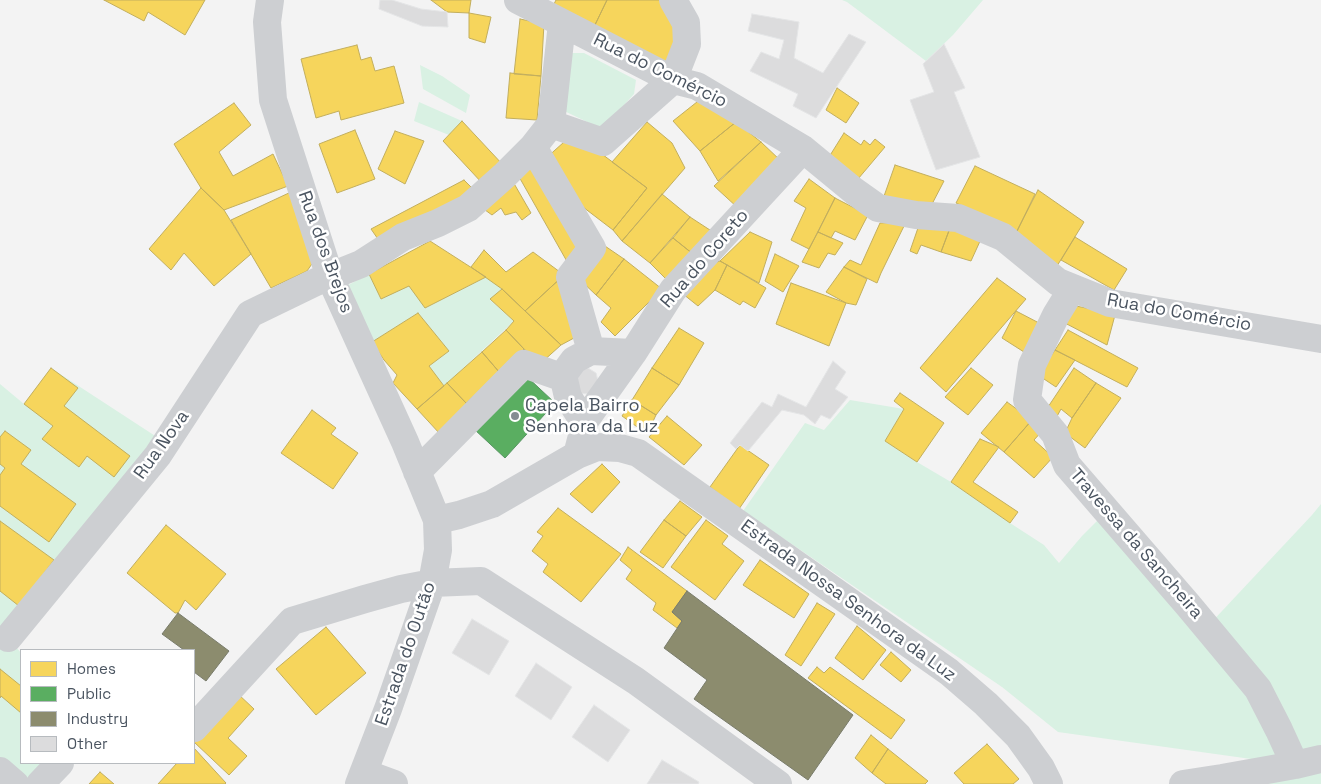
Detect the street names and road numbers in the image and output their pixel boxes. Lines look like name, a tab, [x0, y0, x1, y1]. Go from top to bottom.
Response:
street label: Rua do Comércio	[590, 29, 730, 113]
street label: Rua dos Brejos	[293, 188, 357, 316]
street label: Rua do Coreto	[656, 205, 754, 313]
street label: Rua do Comércio	[1105, 290, 1253, 336]
street label: Rua Nova	[130, 406, 194, 484]
street label: Travessa da Sancheira	[1065, 464, 1207, 624]
street label: Estrada Nossa Senhora da Luz	[736, 516, 960, 686]
street label: Estrada do Outão	[371, 579, 441, 729]

